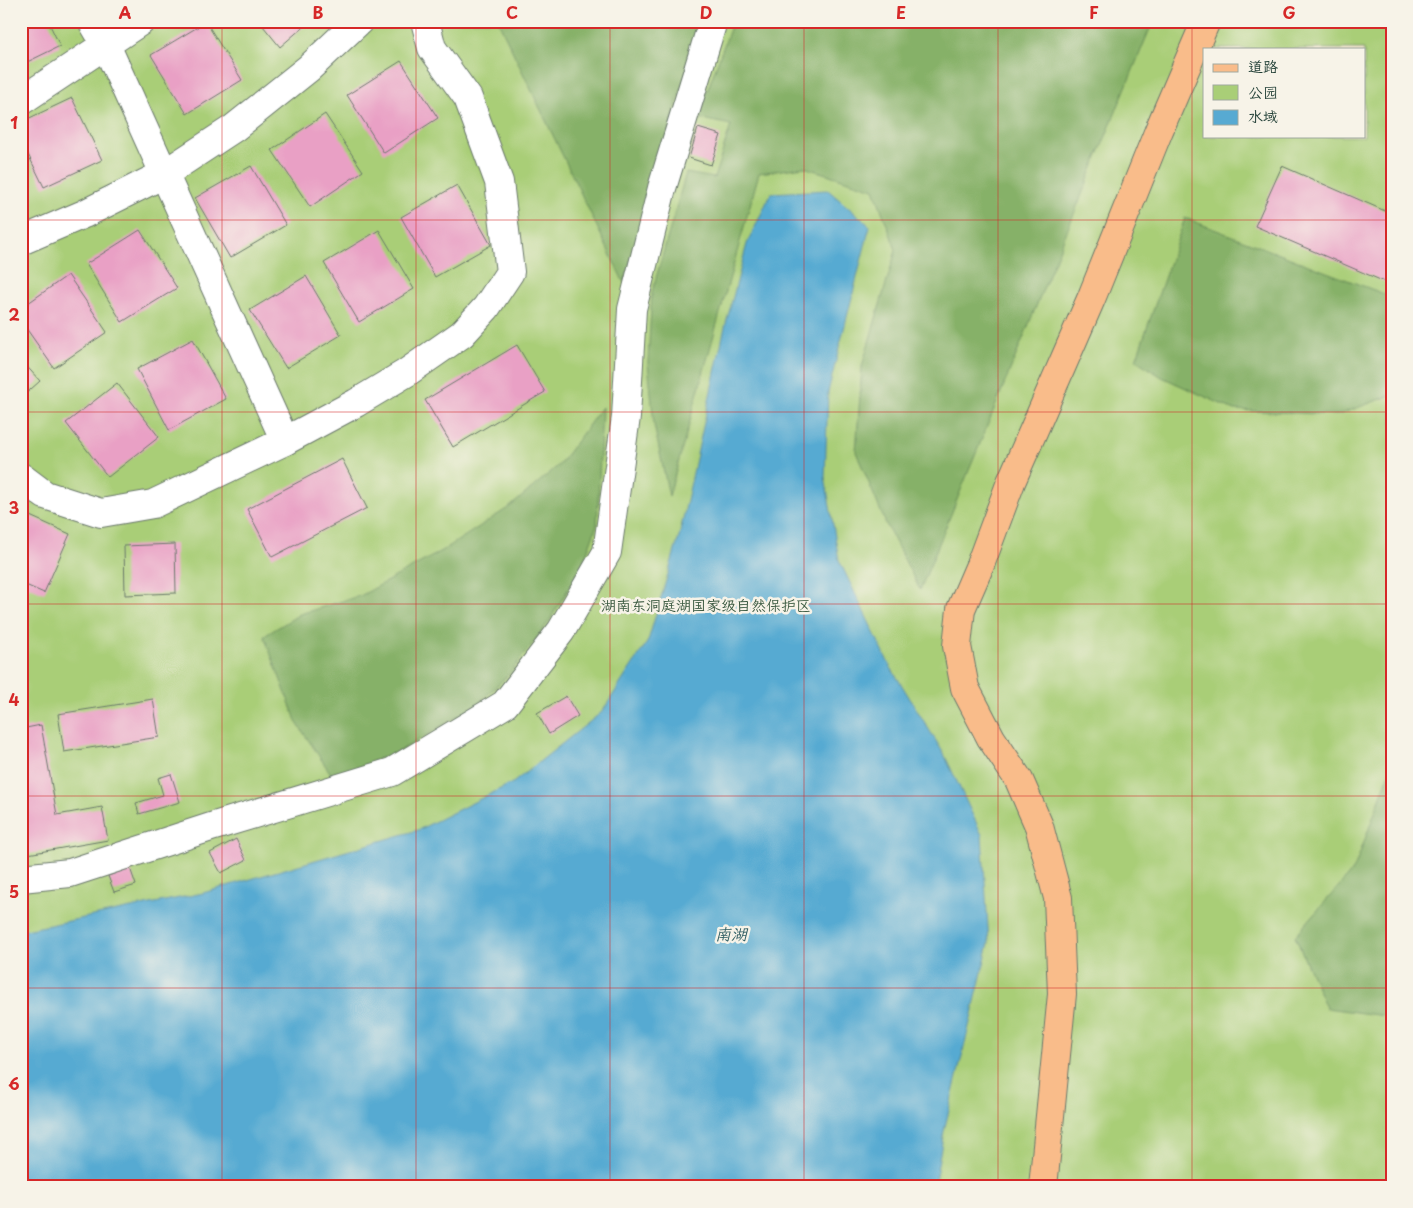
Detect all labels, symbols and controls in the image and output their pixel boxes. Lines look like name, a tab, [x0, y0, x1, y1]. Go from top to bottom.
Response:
text: A	[119, 0, 132, 24]
text: B	[313, 0, 324, 24]
text: C	[506, 0, 518, 24]
text: D	[700, 0, 712, 24]
text: E	[896, 0, 906, 24]
text: F	[1089, 0, 1099, 24]
text: G	[1282, 0, 1296, 24]
legend	[1203, 48, 1366, 138]
text: 道路	[1248, 54, 1278, 77]
text: 公园	[1248, 80, 1278, 103]
text: 水域	[1248, 104, 1278, 127]
text: 1	[10, 110, 18, 134]
text: 2	[8, 302, 20, 326]
text: 3	[9, 495, 19, 519]
park label: 湖南东洞庭湖国家级自然保护区	[601, 593, 811, 616]
text: 4	[9, 687, 20, 711]
text: 5	[9, 879, 19, 903]
water label: 南湖	[715, 921, 749, 945]
text: 6	[8, 1071, 20, 1095]

